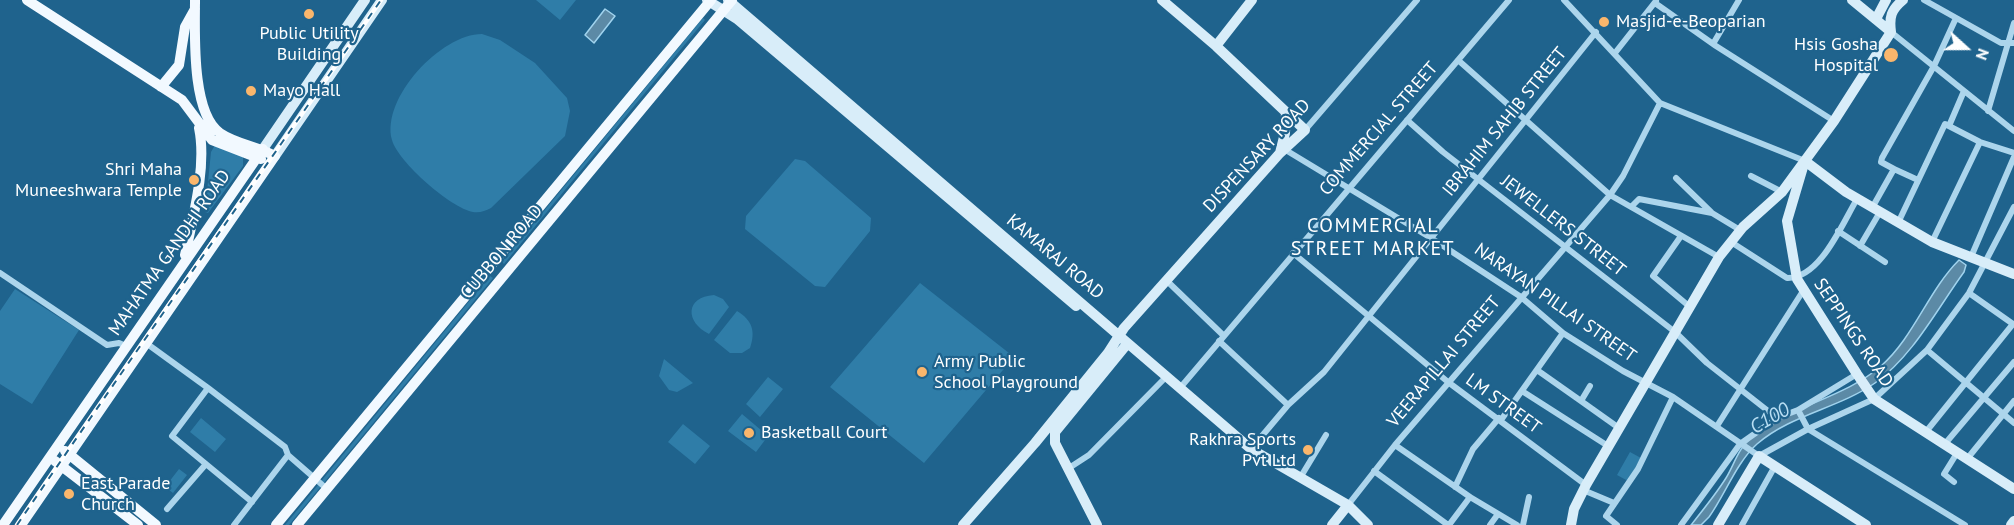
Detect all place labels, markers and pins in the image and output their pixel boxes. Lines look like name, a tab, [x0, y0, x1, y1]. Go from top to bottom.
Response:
marker: Public Utility Building	[302, 7, 316, 21]
place label: Masjid-e-Beoparian	[1616, 11, 1766, 33]
marker: Masjid-e-Beoparian	[1597, 15, 1611, 29]
place label: Public Utility Building	[259, 23, 359, 66]
place label: Hsis Gosha Hospital	[1794, 34, 1878, 76]
marker: Hsis Gosha Hospital	[1882, 46, 1900, 64]
place label: Mayo Hall	[263, 80, 340, 102]
marker: Mayo Hall	[244, 84, 258, 98]
place label: Shri Maha Muneeshwara Temple	[15, 159, 182, 201]
marker: Shri Maha Muneeshwara Temple	[187, 173, 201, 187]
place label: Army Public School Playground	[934, 351, 1078, 394]
marker: Army Public School Playground	[915, 365, 929, 379]
place label: Basketball Court	[761, 422, 887, 444]
marker: Basketball Court	[742, 426, 756, 440]
place label: Rakhra Sports Pvt Ltd	[1189, 429, 1296, 472]
marker: Rakhra Sports Pvt Ltd	[1301, 443, 1315, 457]
place label: East Parade Church	[81, 473, 170, 516]
marker: East Parade Church	[62, 487, 76, 501]

